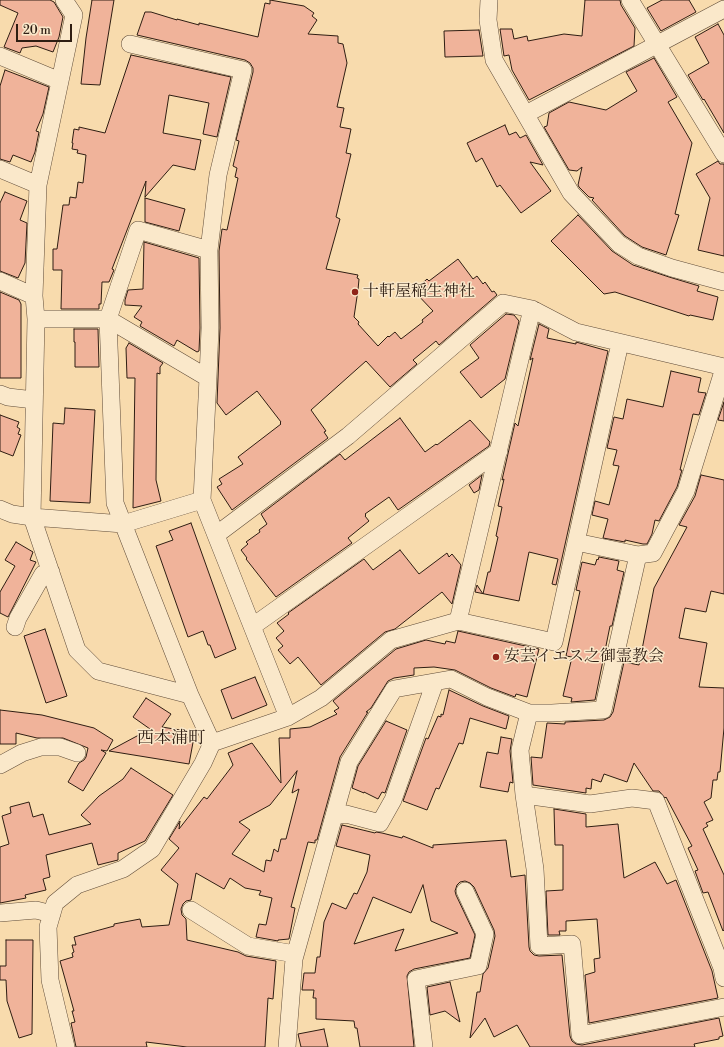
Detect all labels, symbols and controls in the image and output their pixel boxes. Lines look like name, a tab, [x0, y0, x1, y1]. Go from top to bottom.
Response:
scale bar	[18, 16, 74, 42]
text: 20 m	[23, 23, 51, 38]
place label: 十軒屋稲生神社	[363, 282, 475, 302]
marker: 十軒屋稲生神社	[350, 287, 360, 297]
place label: 安芸イエス之御霊教会	[504, 647, 664, 667]
marker: 安芸イエス之御霊教会	[491, 652, 501, 662]
district label: 西本浦町	[137, 729, 205, 749]

